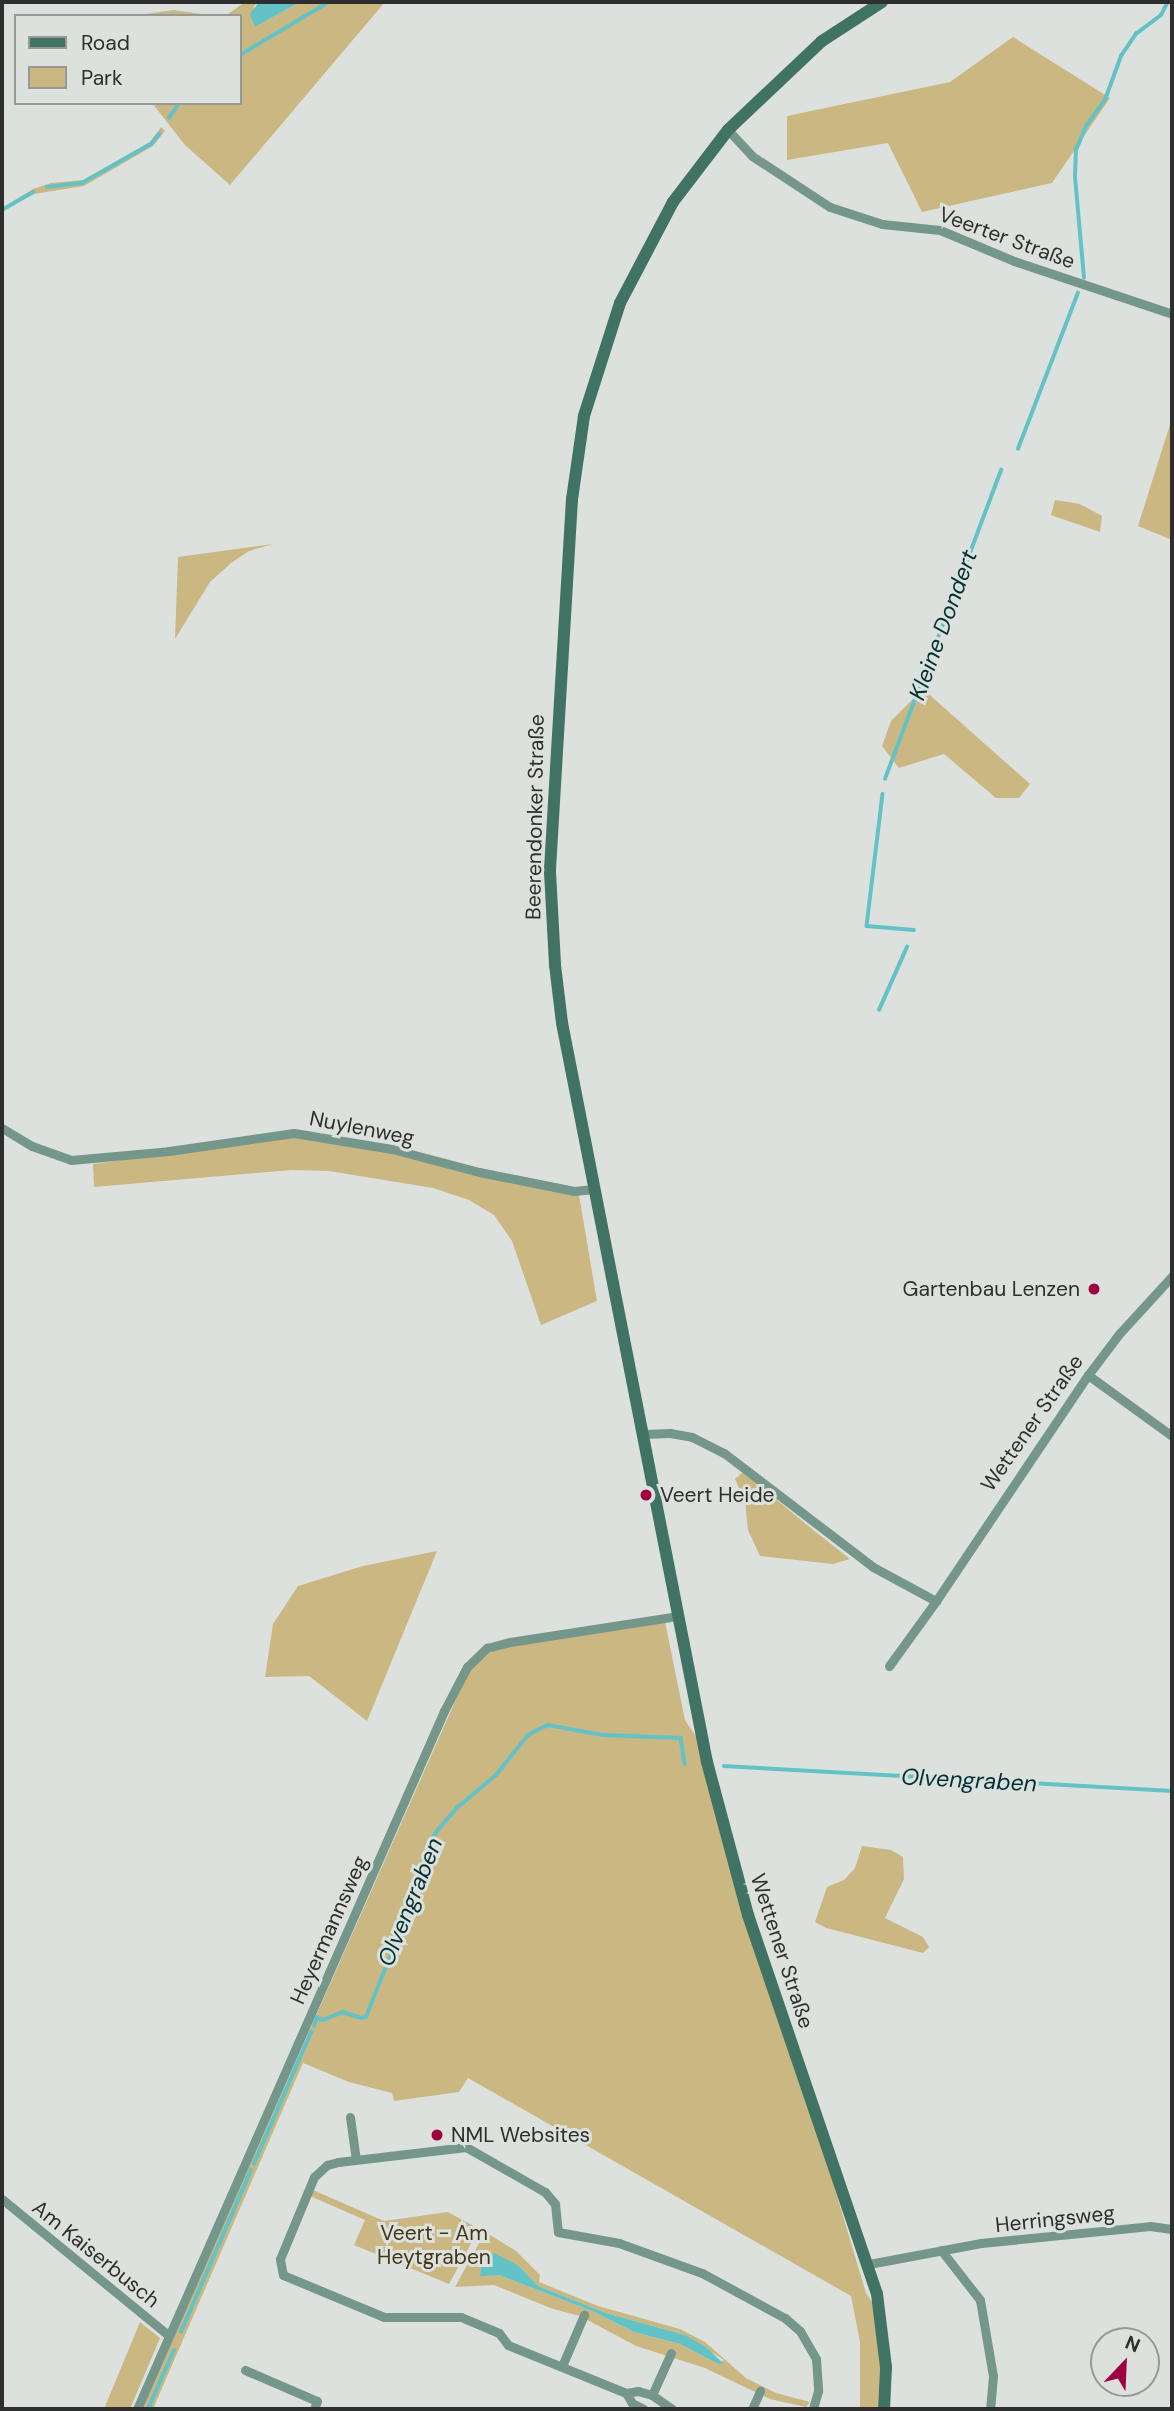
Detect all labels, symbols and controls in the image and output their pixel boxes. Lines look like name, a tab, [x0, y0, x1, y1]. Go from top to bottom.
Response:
legend	[14, 14, 242, 105]
text: Road	[81, 29, 130, 57]
text: Park	[81, 64, 122, 92]
street label: Veerter Straße	[936, 202, 1078, 274]
water label: Kleine Dondert	[903, 546, 983, 704]
street label: Beerendonker Straße	[521, 714, 549, 920]
street label: Nuylenweg	[308, 1106, 416, 1150]
place label: Gartenbau Lenzen	[903, 1276, 1080, 1302]
marker: Gartenbau Lenzen	[1086, 1281, 1102, 1297]
street label: Wettener Straße	[975, 1350, 1089, 1496]
place label: Veert Heide	[660, 1482, 774, 1508]
marker: Veert Heide	[638, 1487, 654, 1503]
water label: Olvengraben	[900, 1763, 1038, 1797]
water label: Olvengraben	[372, 1834, 448, 1970]
street label: Heyermannsweg	[285, 1852, 373, 2008]
street label: Wettener Straße	[745, 1870, 819, 2032]
place label: NML Websites	[451, 2122, 590, 2148]
marker: NML Websites	[429, 2127, 445, 2143]
street label: Am Kaiserbusch	[27, 2195, 165, 2313]
street label: Herringsweg	[994, 2200, 1116, 2238]
park label: Veert - Am Heytgraben	[377, 2220, 491, 2270]
north arrow	[1090, 2327, 1160, 2397]
text: N	[1121, 2330, 1144, 2358]

